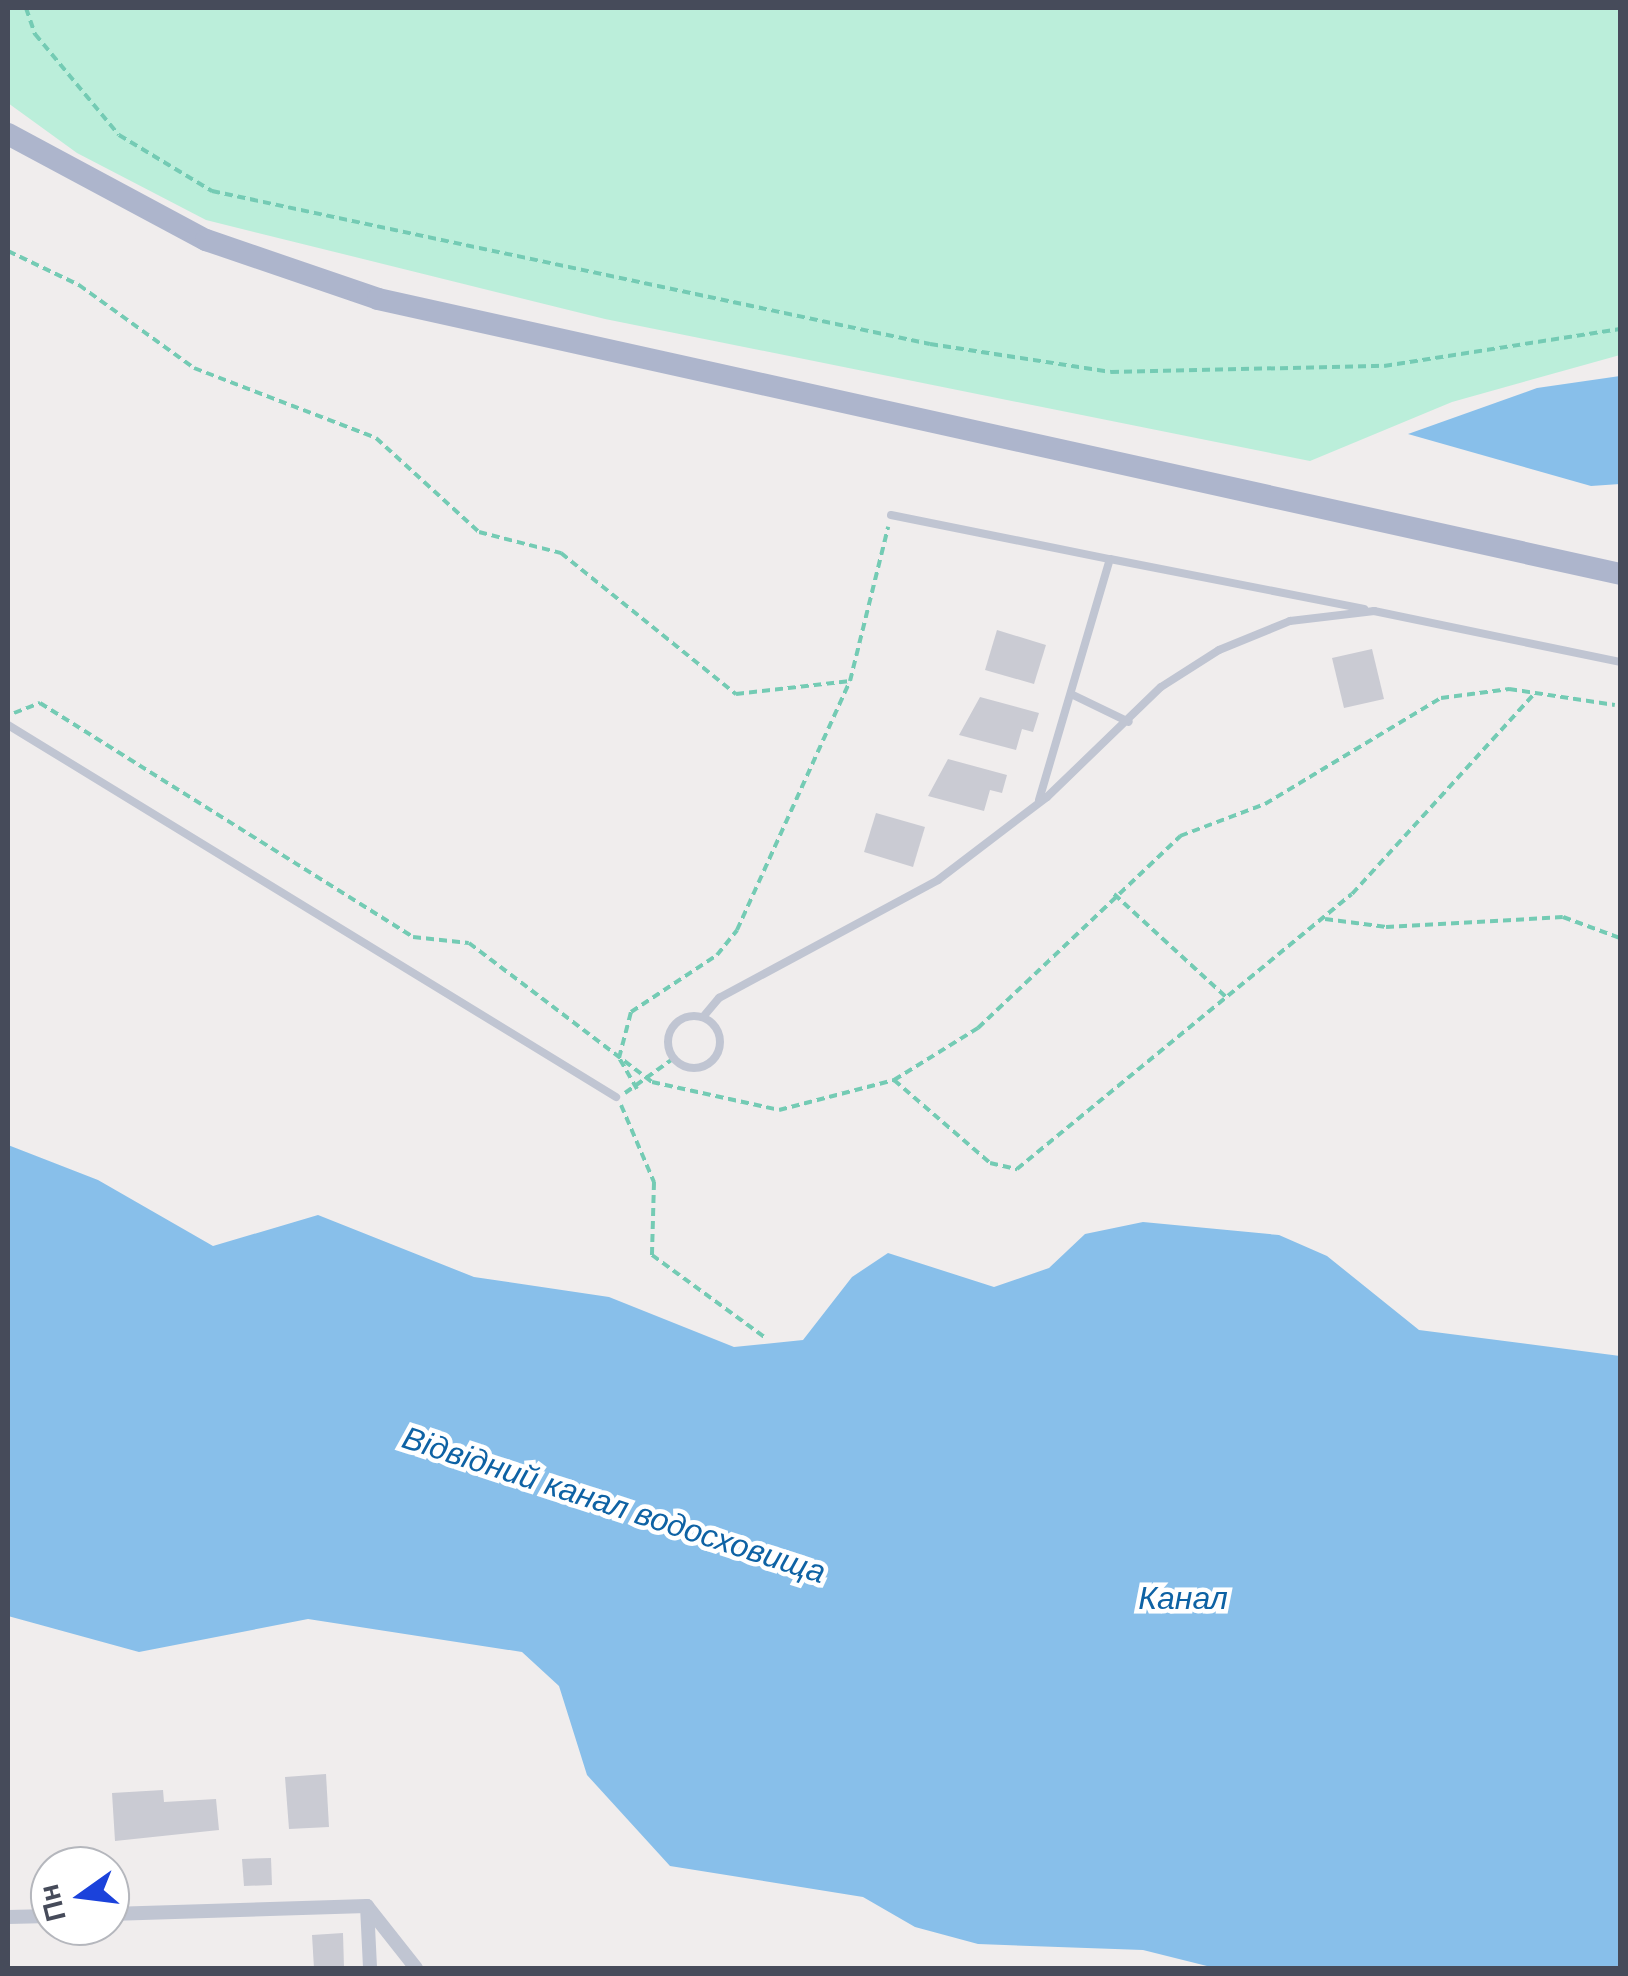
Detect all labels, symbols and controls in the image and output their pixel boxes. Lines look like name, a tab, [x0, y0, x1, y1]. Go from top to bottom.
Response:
water label: Відвідний канал водосховища	[398, 1418, 830, 1592]
water label: Канал	[1138, 1579, 1228, 1617]
north arrow	[30, 1846, 130, 1946]
text: Пн	[33, 1881, 72, 1925]

